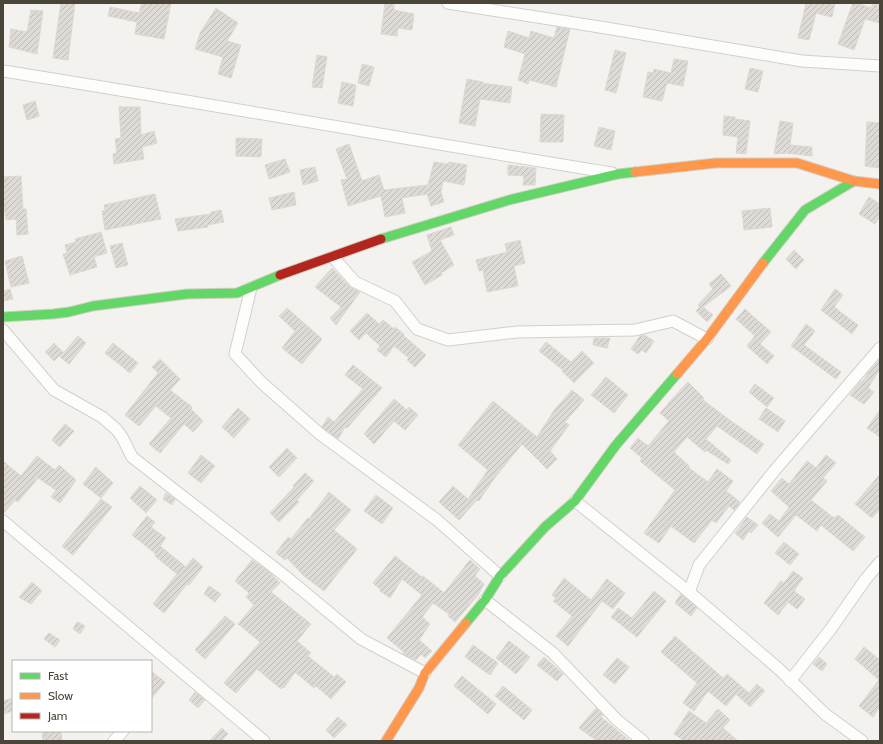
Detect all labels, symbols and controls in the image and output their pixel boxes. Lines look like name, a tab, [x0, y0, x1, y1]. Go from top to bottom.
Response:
legend	[12, 660, 152, 732]
text: Fast	[48, 668, 68, 683]
text: Slow	[48, 688, 73, 703]
text: Jam	[47, 708, 67, 723]

